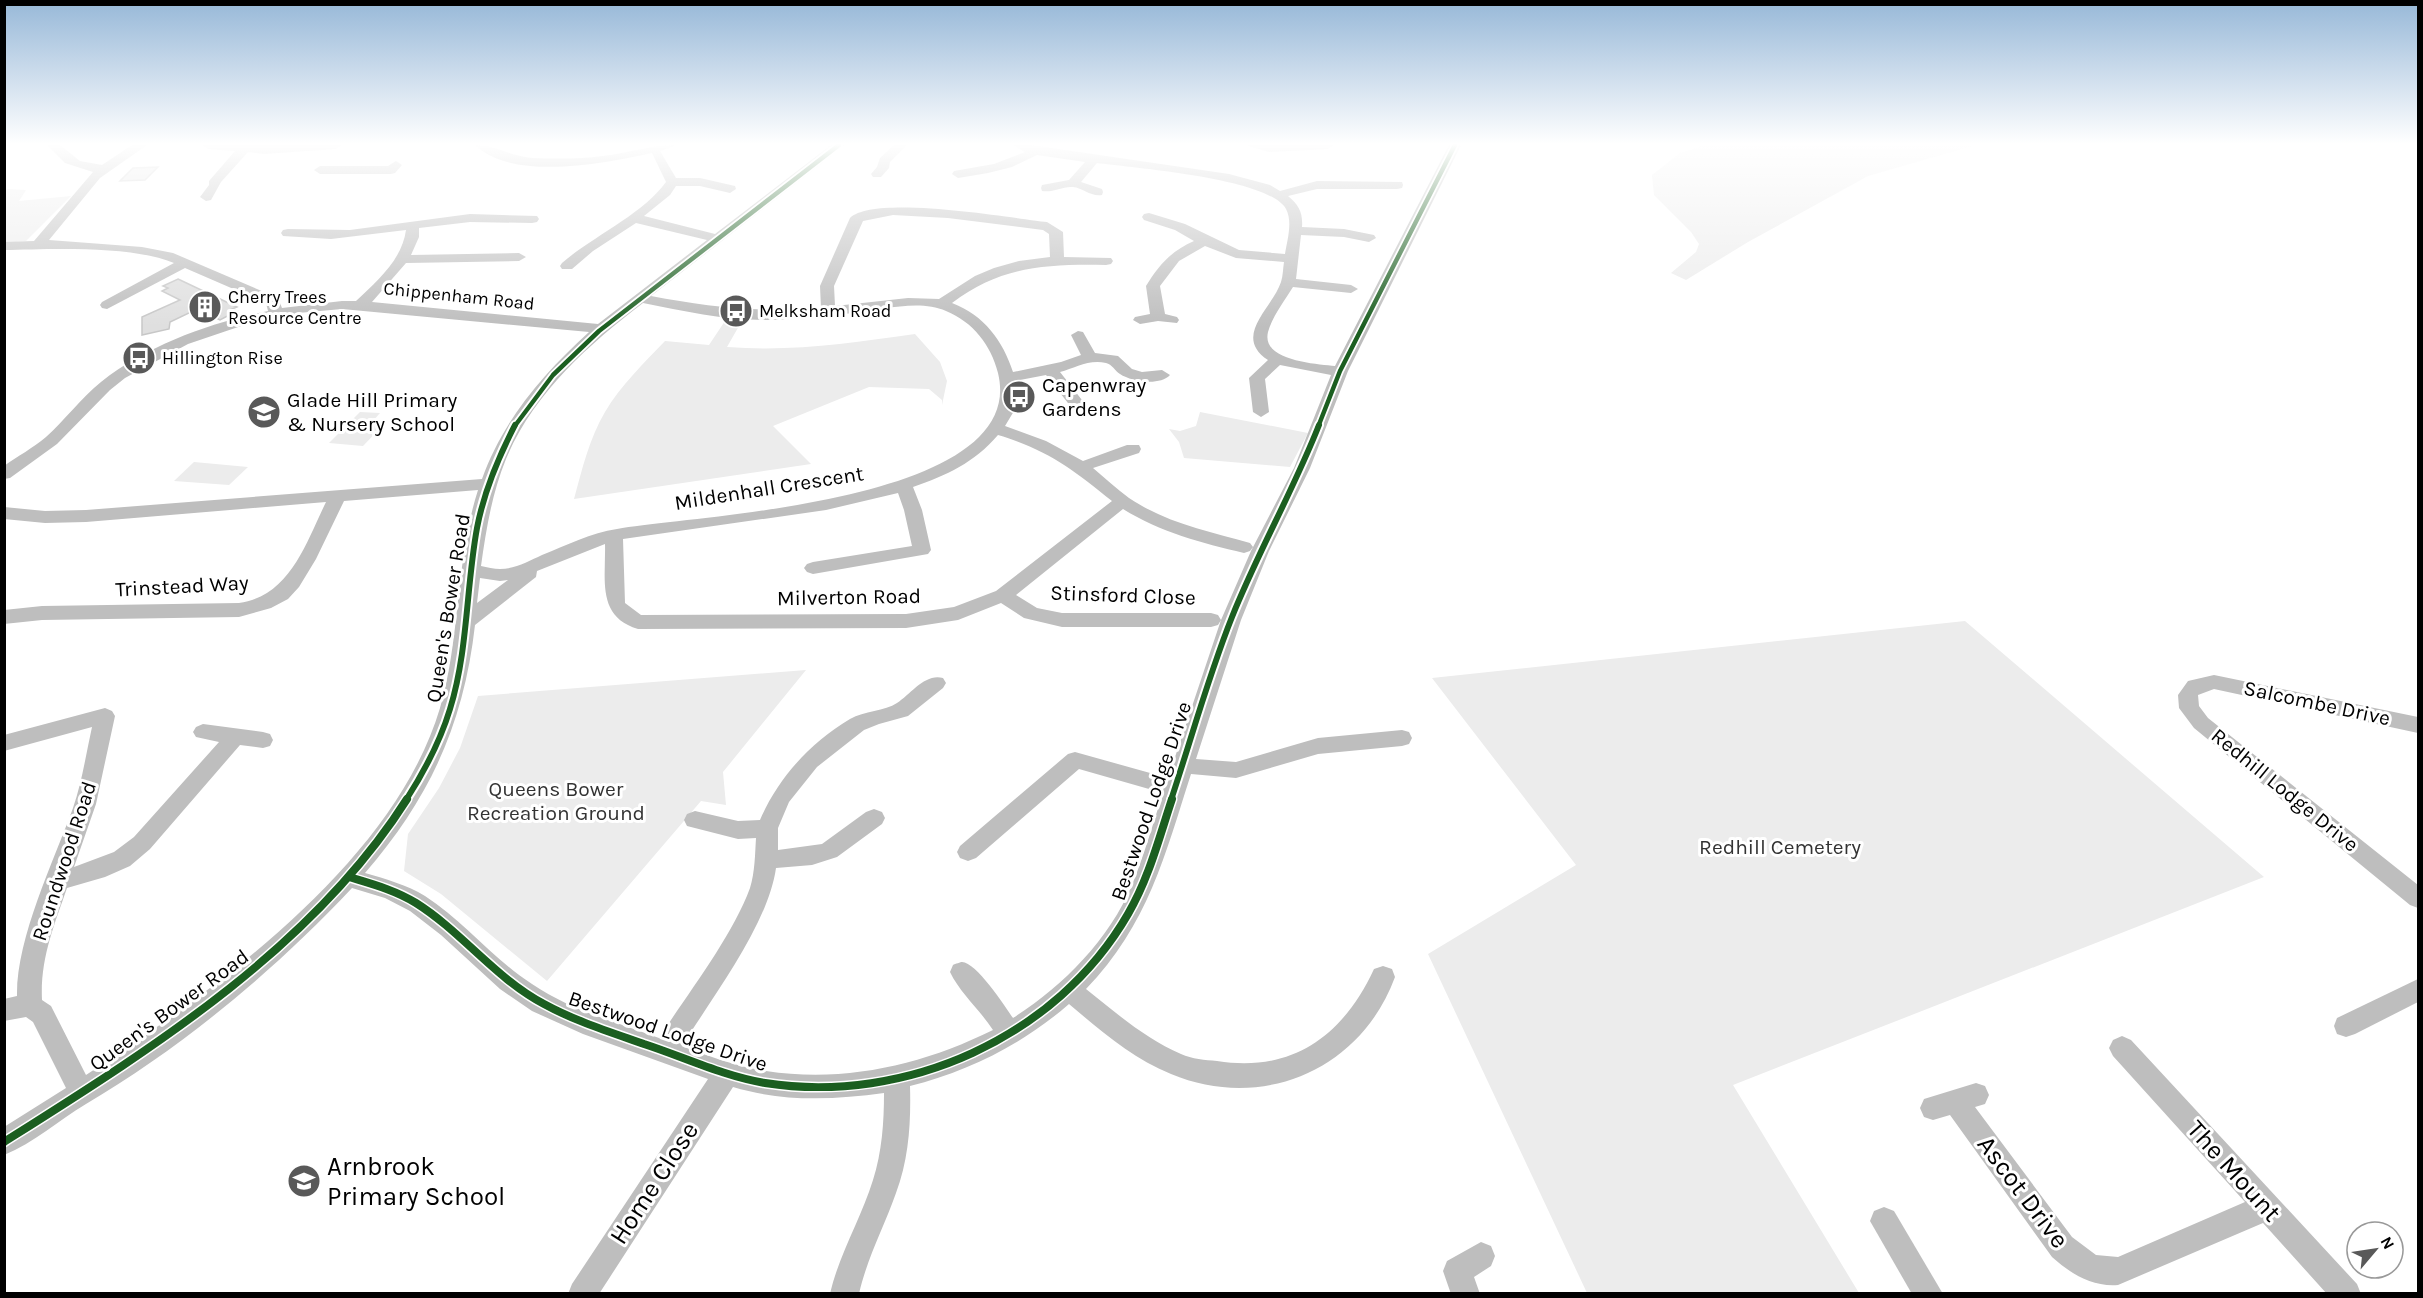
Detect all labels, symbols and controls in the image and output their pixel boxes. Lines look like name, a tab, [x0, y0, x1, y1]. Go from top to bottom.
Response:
street label: Chippenham Road	[382, 277, 536, 315]
place label: Cherry Trees Resource Centre	[228, 286, 361, 329]
building icon: Cherry Trees Resource Centre	[187, 289, 223, 325]
bus stop icon: Melksham Road	[718, 293, 754, 329]
place label: Melksham Road	[759, 300, 891, 322]
bus stop icon: Hillington Rise	[121, 340, 157, 376]
place label: Hillington Rise	[162, 347, 283, 369]
place label: Capenwray Gardens	[1042, 373, 1147, 421]
bus stop icon: Capenwray Gardens	[1001, 379, 1037, 415]
place label: Glade Hill Primary & Nursery School	[287, 388, 457, 436]
school or university icon: Glade Hill Primary & Nursery School	[246, 394, 282, 430]
street label: Mildenhall Crescent	[673, 461, 865, 515]
street label: Queen's Bower Road	[421, 512, 475, 704]
street label: Trinstead Way	[115, 571, 250, 601]
street label: Stinsford Close	[1050, 580, 1196, 610]
street label: Milverton Road	[777, 584, 921, 610]
street label: Salcombe Drive	[2241, 676, 2393, 730]
street label: Bestwood Lodge Drive	[1106, 698, 1196, 904]
street label: Redhill Lodge Drive	[2207, 723, 2363, 857]
park label: Queens Bower Recreation Ground	[467, 777, 645, 825]
street label: Roundwood Road	[27, 778, 101, 944]
park label: Redhill Cemetery	[1699, 835, 1861, 859]
street label: Queen's Bower Road	[85, 944, 253, 1076]
street label: Bestwood Lodge Drive	[565, 986, 771, 1076]
street label: The Mount	[2180, 1114, 2288, 1228]
street label: Home Close	[603, 1116, 705, 1250]
street label: Ascot Drive	[1971, 1130, 2075, 1254]
place label: Arnbrook Primary School	[327, 1151, 505, 1212]
school or university icon: Arnbrook Primary School	[286, 1163, 322, 1199]
north arrow	[2345, 1220, 2405, 1280]
text: N	[2377, 1233, 2399, 1253]

